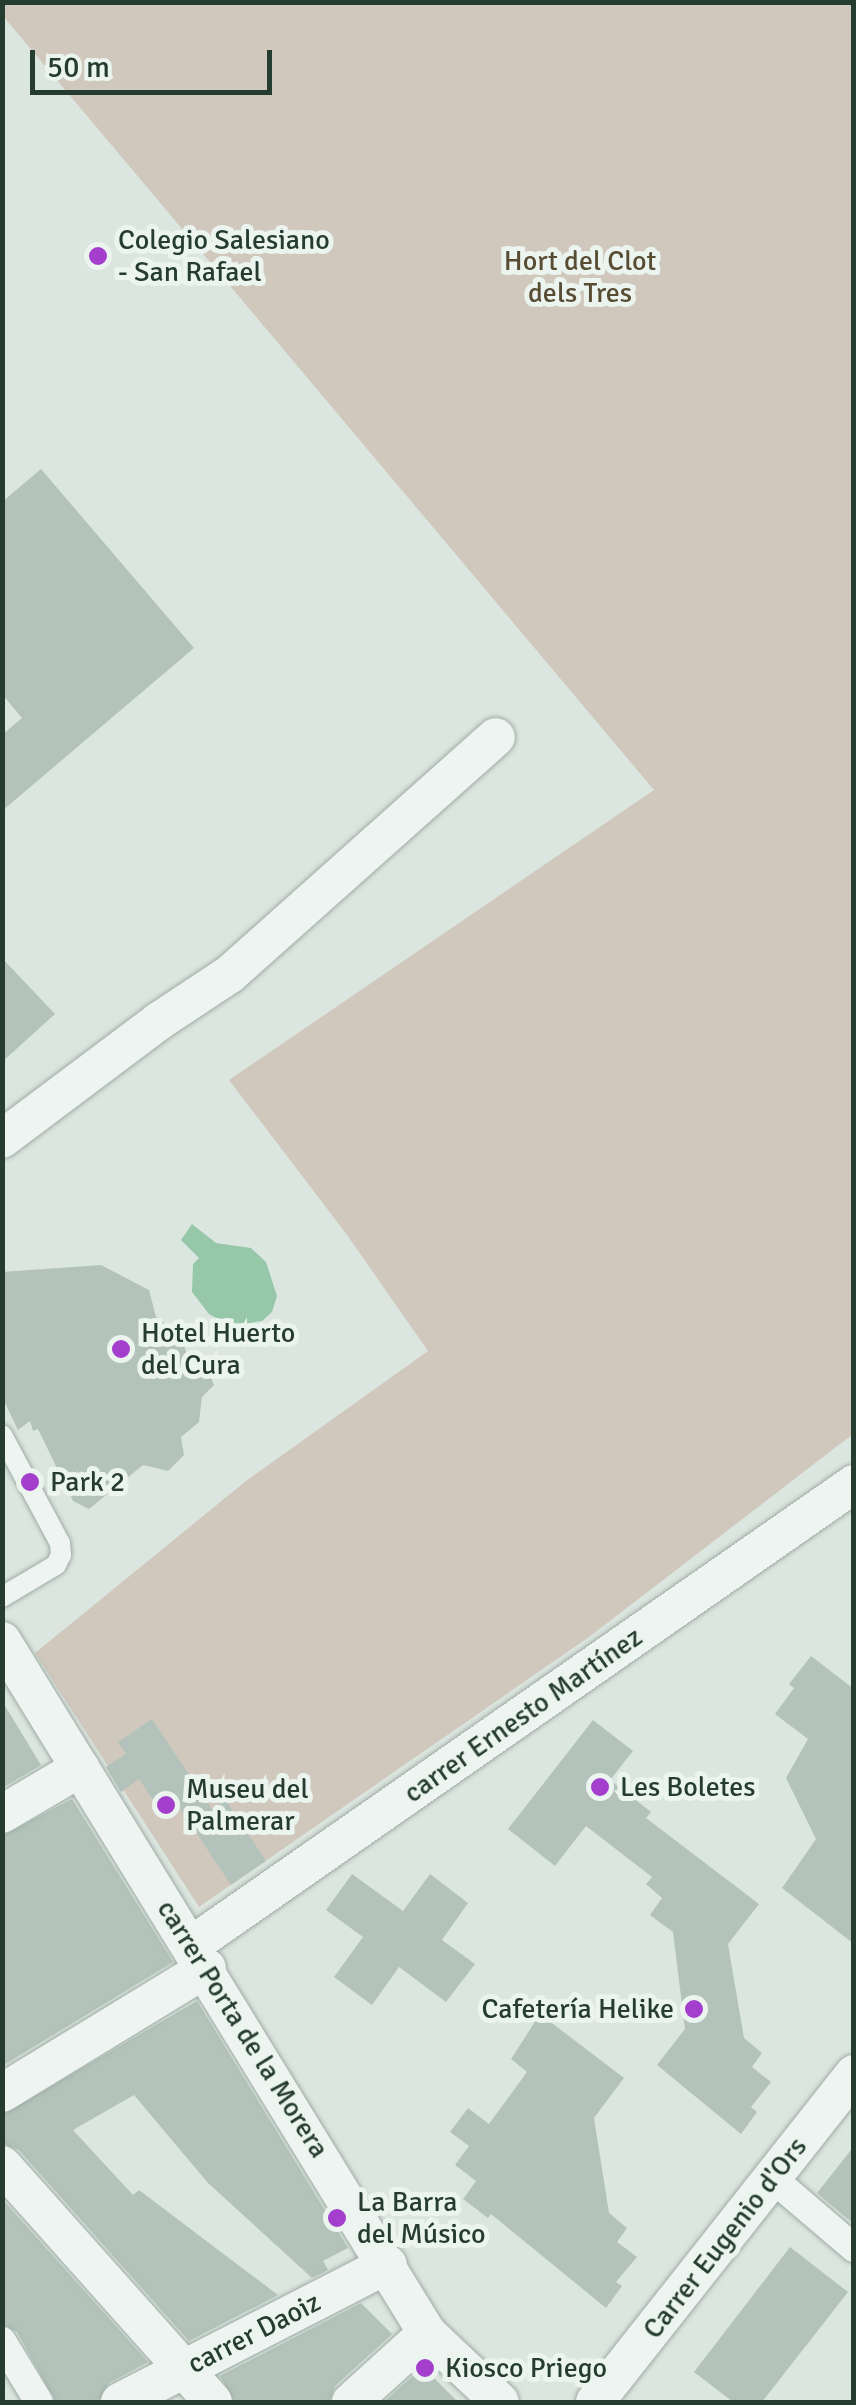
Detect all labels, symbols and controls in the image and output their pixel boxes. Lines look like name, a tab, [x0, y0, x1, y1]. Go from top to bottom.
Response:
scale bar	[35, 30, 278, 92]
text: 50 m	[47, 49, 110, 86]
place label: Colegio Salesiano - San Rafael	[118, 223, 330, 289]
park label: Hort del Clot dels Tres	[504, 244, 656, 310]
marker: Colegio Salesiano - San Rafael	[87, 245, 109, 267]
place label: Hotel Huerto del Cura	[141, 1316, 295, 1382]
marker: Hotel Huerto del Cura	[110, 1338, 132, 1360]
place label: Park 2	[50, 1465, 125, 1499]
marker: Park 2	[19, 1471, 41, 1493]
street label: carrer Ernesto Martínez	[397, 1620, 649, 1810]
place label: Les Boletes	[620, 1770, 756, 1804]
place label: Museu del Palmerar	[186, 1772, 309, 1838]
marker: Les Boletes	[589, 1776, 611, 1798]
marker: Museu del Palmerar	[155, 1794, 177, 1816]
street label: carrer Porta de la Morera	[150, 1894, 336, 2164]
place label: Cafetería Helike	[482, 1992, 674, 2026]
marker: Cafetería Helike	[683, 1998, 705, 2020]
street label: Carrer Eugenio d'Ors	[636, 2131, 814, 2345]
place label: La Barra del Músico	[357, 2185, 486, 2251]
marker: La Barra del Músico	[326, 2207, 348, 2229]
street label: carrer Daoiz	[182, 2285, 326, 2381]
place label: Kiosco Priego	[445, 2351, 607, 2385]
marker: Kiosco Priego	[414, 2357, 436, 2379]

